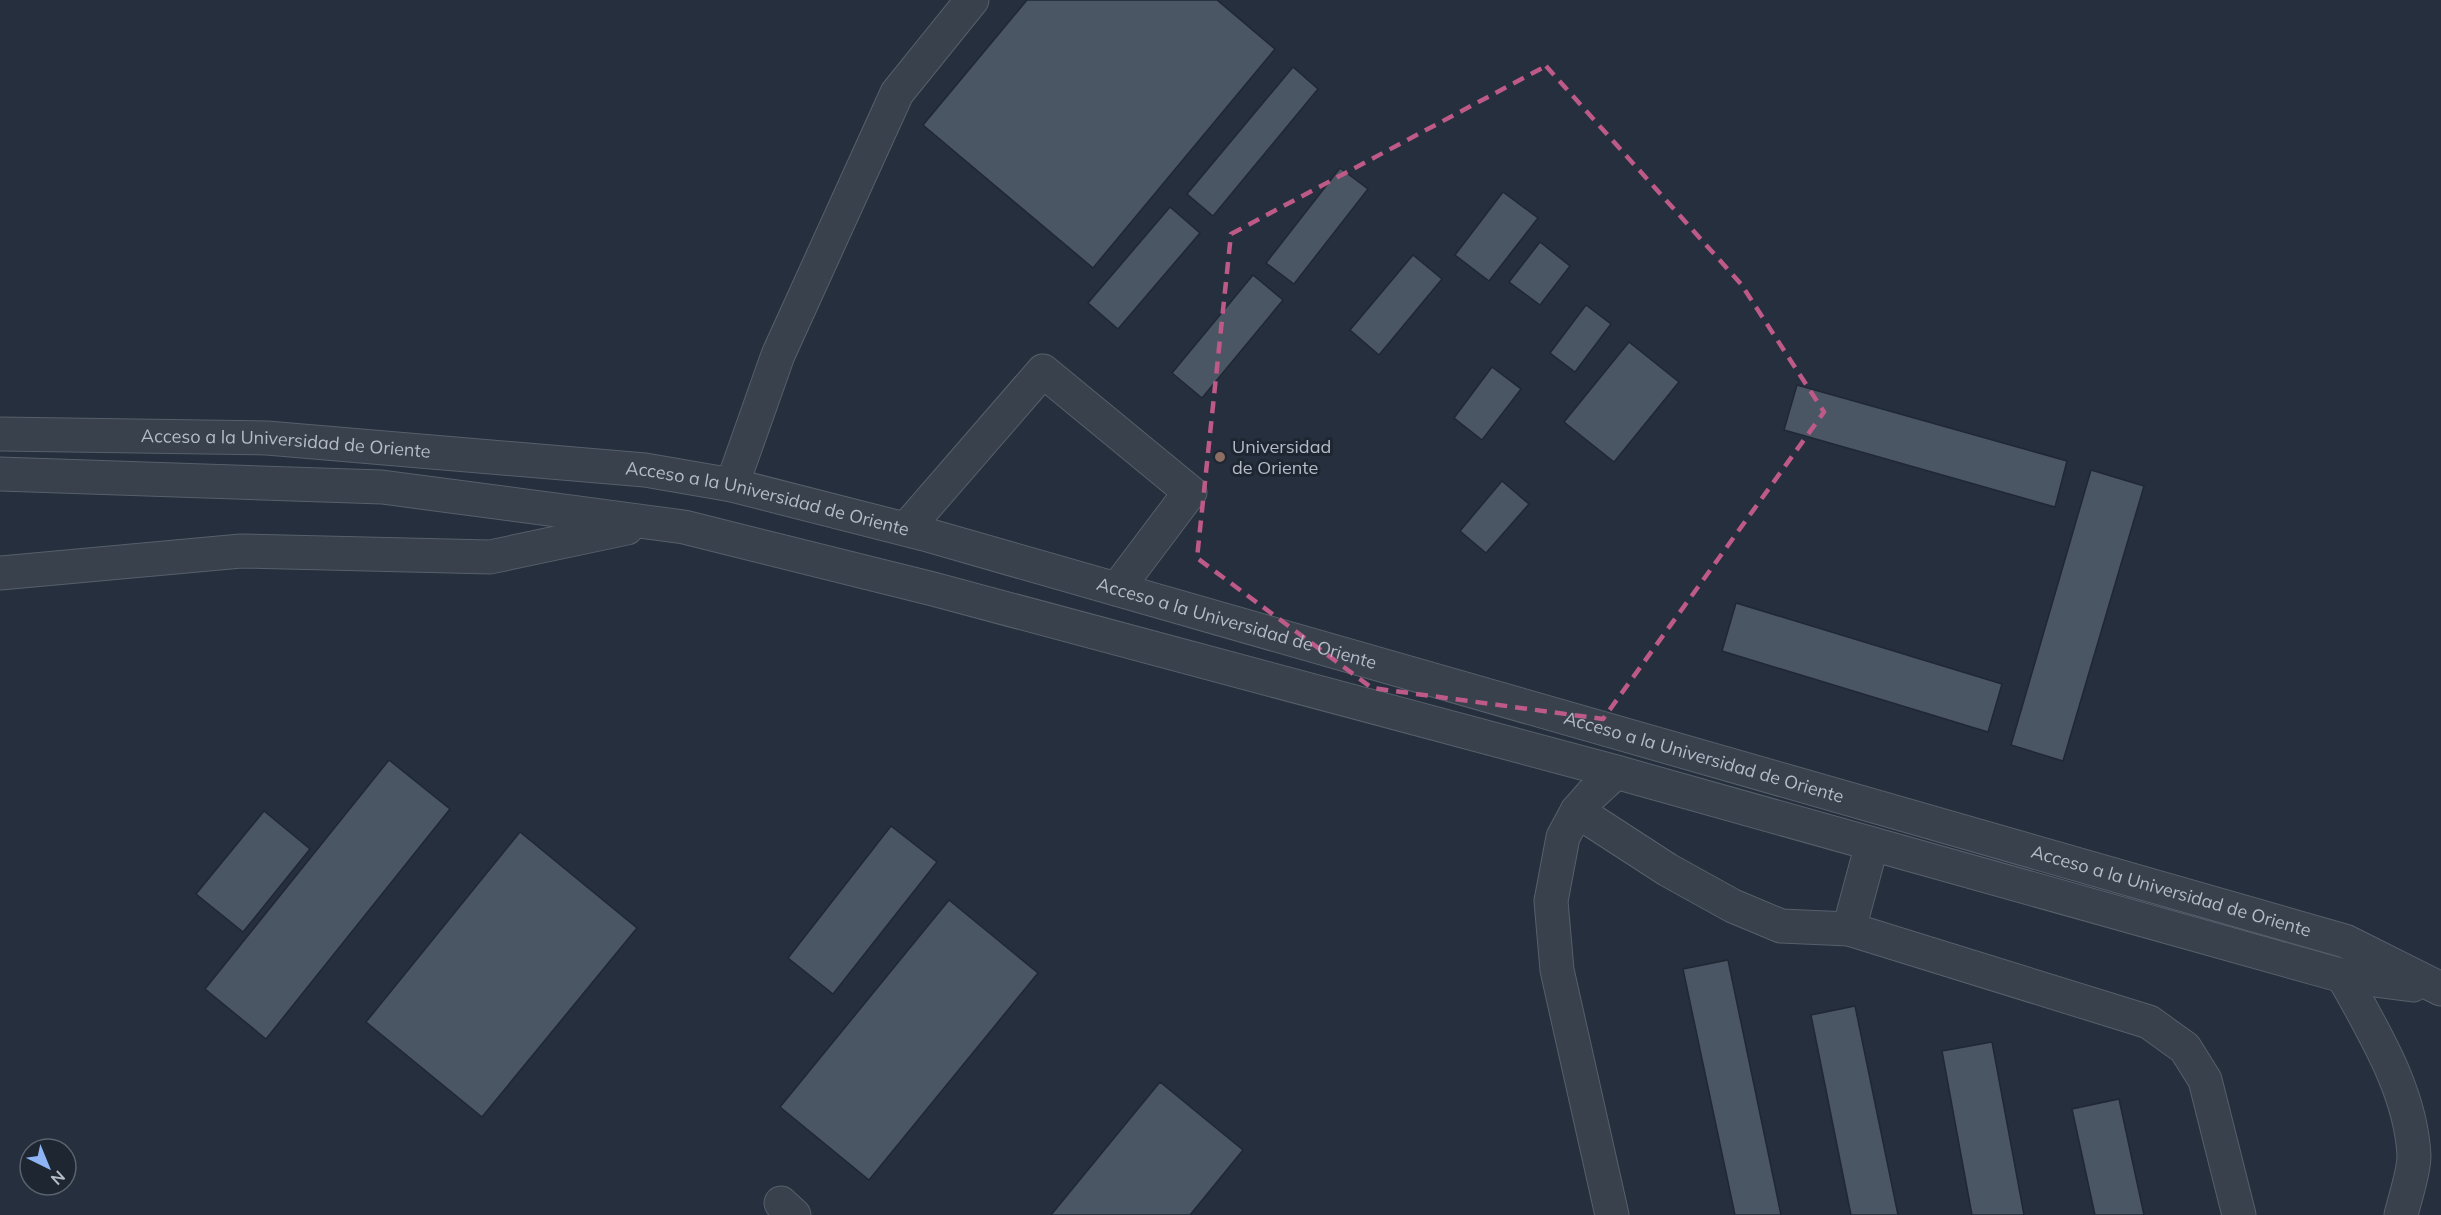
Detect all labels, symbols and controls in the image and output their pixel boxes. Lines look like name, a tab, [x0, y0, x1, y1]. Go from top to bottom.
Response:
street label: Acceso a la Universidad de Oriente	[141, 424, 431, 463]
place label: Universidad de Oriente	[1232, 435, 1331, 479]
marker: Universidad de Oriente	[1213, 450, 1227, 464]
street label: Acceso a la Universidad de Oriente	[625, 456, 912, 541]
street label: Acceso a la Universidad de Oriente	[1094, 572, 1379, 674]
street label: Acceso a la Universidad de Oriente	[1561, 706, 1847, 808]
street label: Acceso a la Universidad de Oriente	[2029, 840, 2314, 942]
north arrow	[18, 1137, 78, 1197]
text: N	[47, 1167, 69, 1189]

